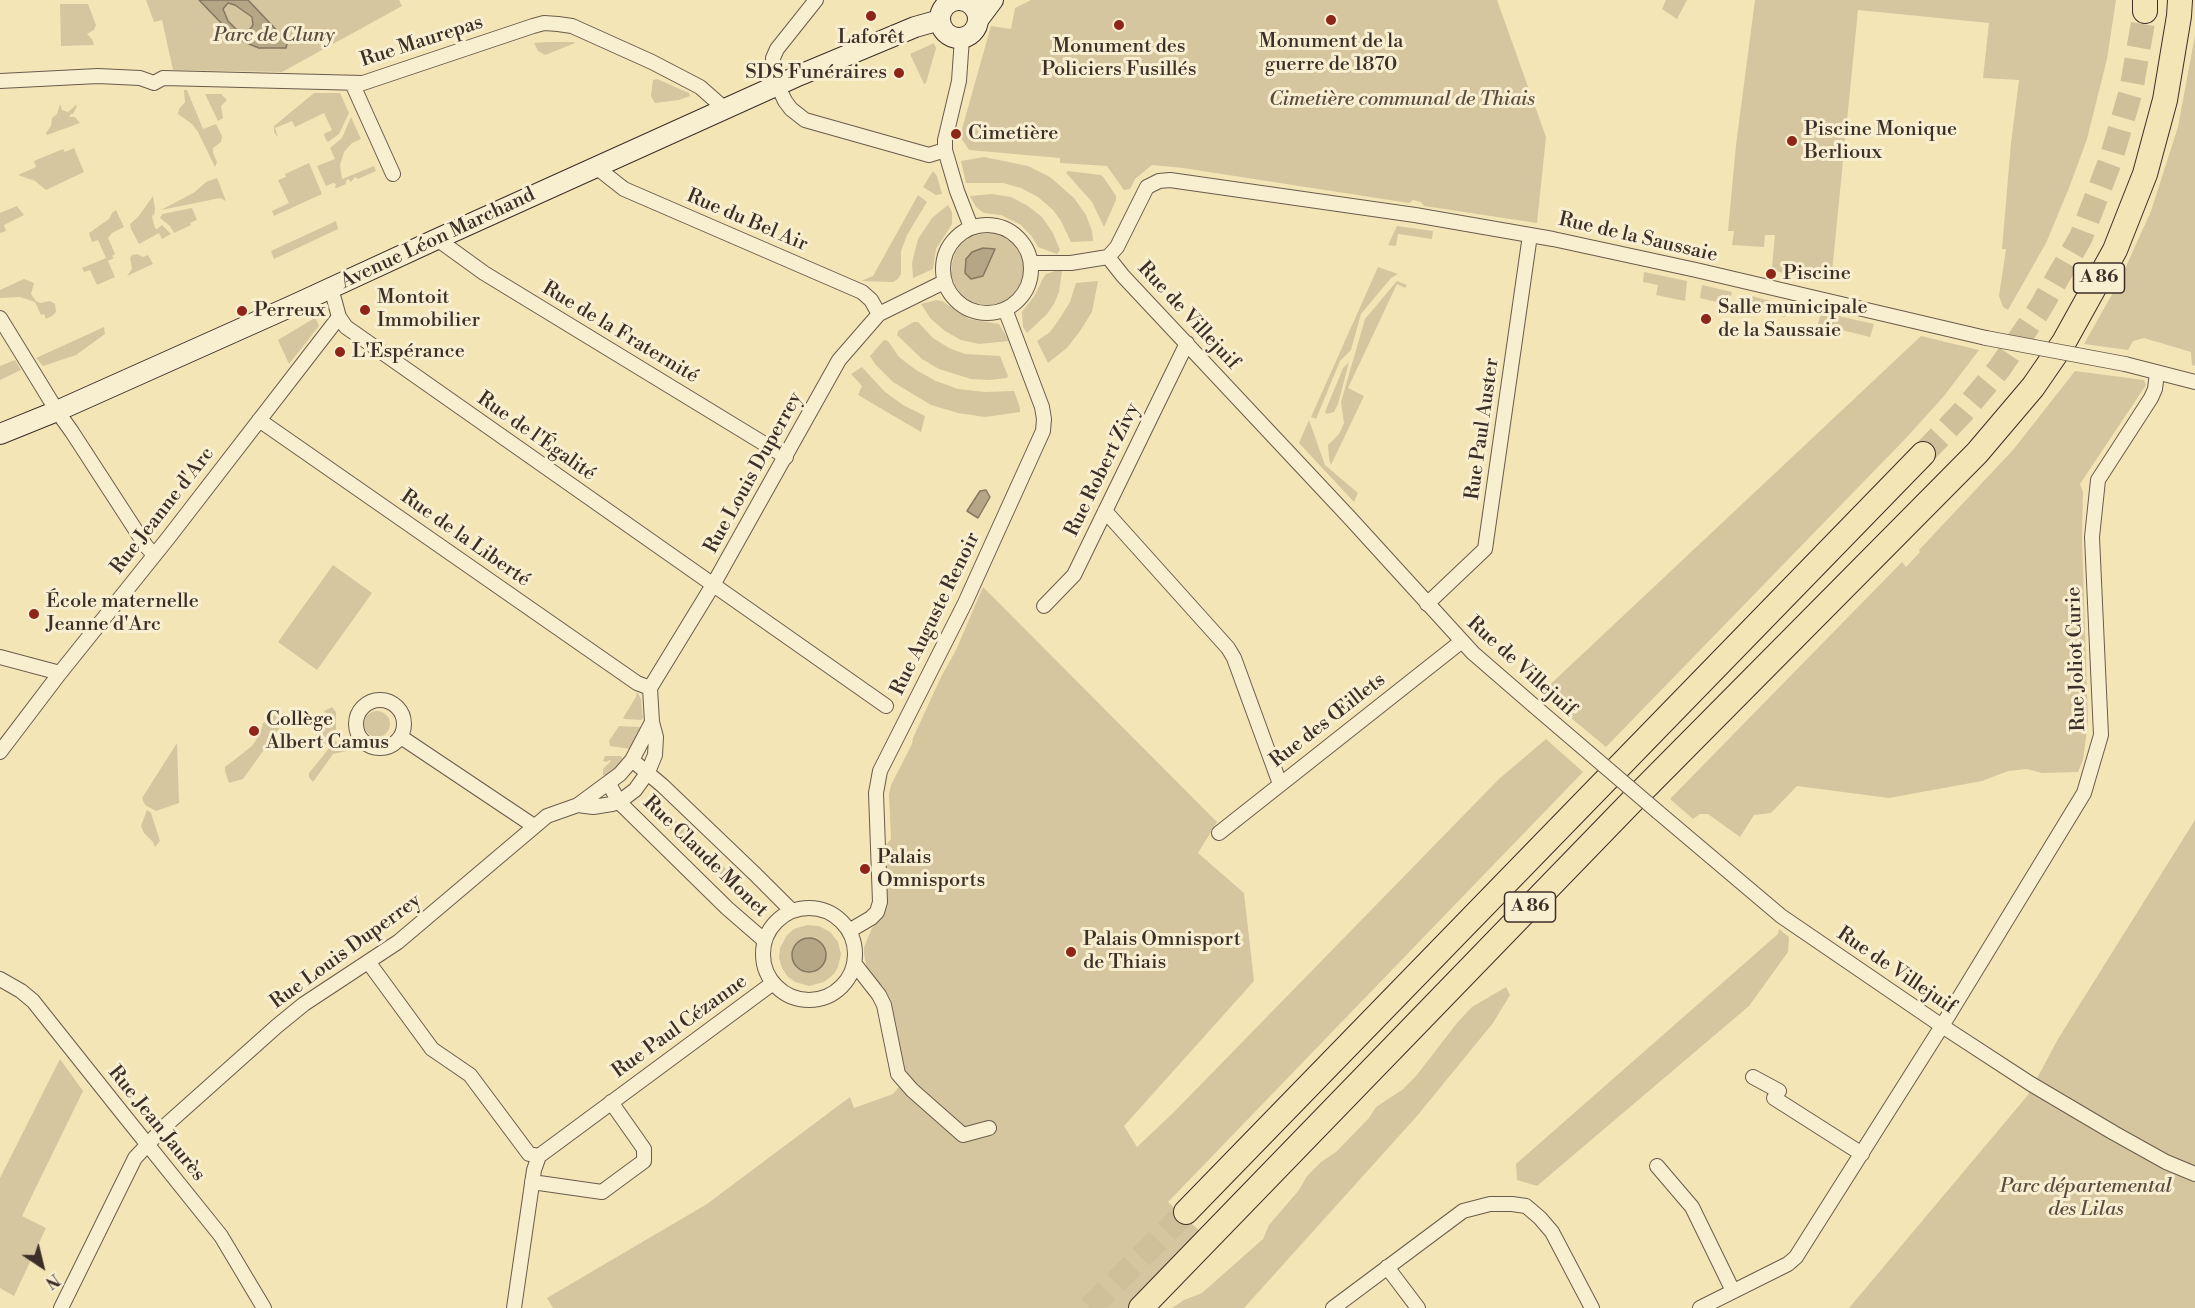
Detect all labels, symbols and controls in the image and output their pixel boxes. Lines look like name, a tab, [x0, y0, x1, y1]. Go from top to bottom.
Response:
marker: Laforêt	[864, 9, 878, 23]
street label: Rue Maurepas	[358, 11, 486, 73]
marker: Monument de la guerre de 1870	[1324, 13, 1338, 27]
marker: Monument des Policiers Fusillés	[1112, 18, 1126, 32]
park label: Parc de Cluny	[213, 24, 335, 48]
place label: Laforêt	[837, 26, 905, 50]
place label: Monument de la guerre de 1870	[1259, 30, 1403, 77]
place label: Monument des Policiers Fusillés	[1042, 35, 1196, 82]
place label: SDS Funéraires	[745, 61, 887, 85]
marker: SDS Funéraires	[892, 66, 906, 80]
park label: Cimetière communal de Thiais	[1269, 88, 1535, 112]
place label: Piscine Monique Berlioux	[1804, 118, 1957, 165]
place label: Cimetière	[968, 122, 1058, 146]
marker: Cimetière	[949, 127, 963, 141]
marker: Piscine Monique Berlioux	[1785, 134, 1799, 148]
street label: Avenue Léon Marchand	[337, 183, 539, 295]
street label: Rue du Bel Air	[683, 185, 811, 257]
street label: Rue de la Saussaie	[1556, 208, 1720, 268]
street label: Rue de Villejuif	[1132, 257, 1244, 375]
place label: Piscine	[1783, 262, 1851, 286]
road number: A 86	[2074, 263, 2124, 293]
marker: Piscine	[1764, 267, 1778, 281]
street label: Rue de la Fraternité	[538, 277, 702, 389]
place label: Montoit Immobilier	[377, 286, 480, 333]
place label: Salle municipale de la Saussaie	[1718, 296, 1867, 343]
place label: Perreux	[254, 299, 326, 323]
marker: Montoit Immobilier	[358, 303, 372, 317]
marker: Perreux	[235, 304, 249, 318]
marker: Salle municipale de la Saussaie	[1699, 312, 1713, 326]
place label: L'Espérance	[352, 340, 465, 364]
marker: L'Espérance	[333, 345, 347, 359]
street label: Rue Paul Auster	[1461, 356, 1505, 502]
street label: Rue de l'Égalité	[472, 387, 600, 487]
street label: Rue Louis Duperrey	[700, 388, 808, 558]
street label: Rue Robert Zivy	[1060, 399, 1146, 541]
street label: Rue Jeanne d'Arc	[106, 443, 220, 579]
street label: Rue de la Liberté	[396, 485, 534, 593]
street label: Rue Auguste Renoir	[886, 529, 986, 699]
street label: Rue Joliot Curie	[2062, 586, 2092, 732]
place label: École maternelle Jeanne d'Arc	[46, 590, 199, 637]
marker: École maternelle Jeanne d'Arc	[27, 607, 41, 621]
street label: Rue de Villejuif	[1461, 612, 1581, 722]
street label: Rue des Œillets	[1265, 668, 1391, 774]
place label: Collège Albert Camus	[266, 708, 389, 755]
marker: Collège Albert Camus	[247, 724, 261, 738]
street label: Rue Claude Monet	[638, 791, 772, 923]
place label: Palais Omnisports	[877, 846, 985, 893]
marker: Palais Omnisports	[858, 862, 872, 876]
street label: Rue Louis Duperrey	[266, 889, 426, 1015]
road number: A 86	[1504, 892, 1556, 922]
street label: Rue de Villejuif	[1832, 922, 1960, 1020]
place label: Palais Omnisport de Thiais	[1083, 928, 1241, 975]
marker: Palais Omnisport de Thiais	[1064, 945, 1078, 959]
street label: Rue Paul Cézanne	[608, 970, 752, 1084]
street label: Rue Jean Jaurès	[102, 1061, 210, 1187]
park label: Parc départemental des Lilas	[2000, 1175, 2172, 1222]
north arrow	[12, 1236, 72, 1296]
text: N	[41, 1269, 63, 1293]

